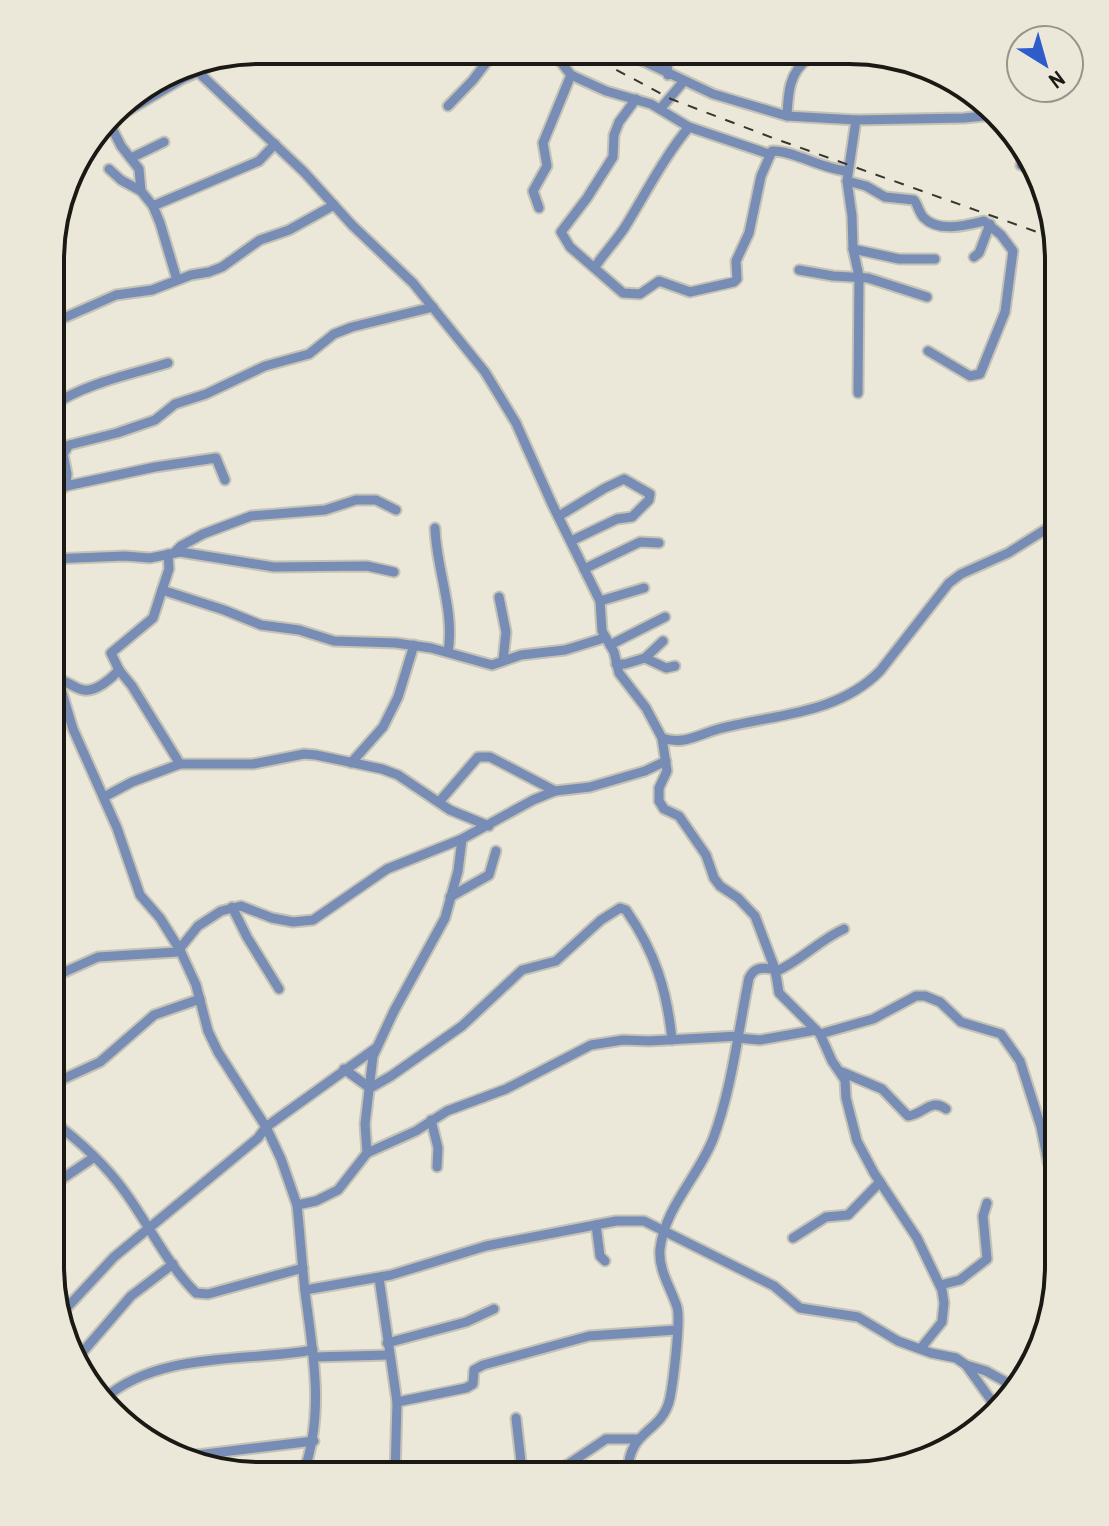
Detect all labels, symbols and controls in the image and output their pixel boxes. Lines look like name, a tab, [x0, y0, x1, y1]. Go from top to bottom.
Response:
north arrow	[1005, 24, 1085, 104]
text: N	[1043, 64, 1071, 96]

